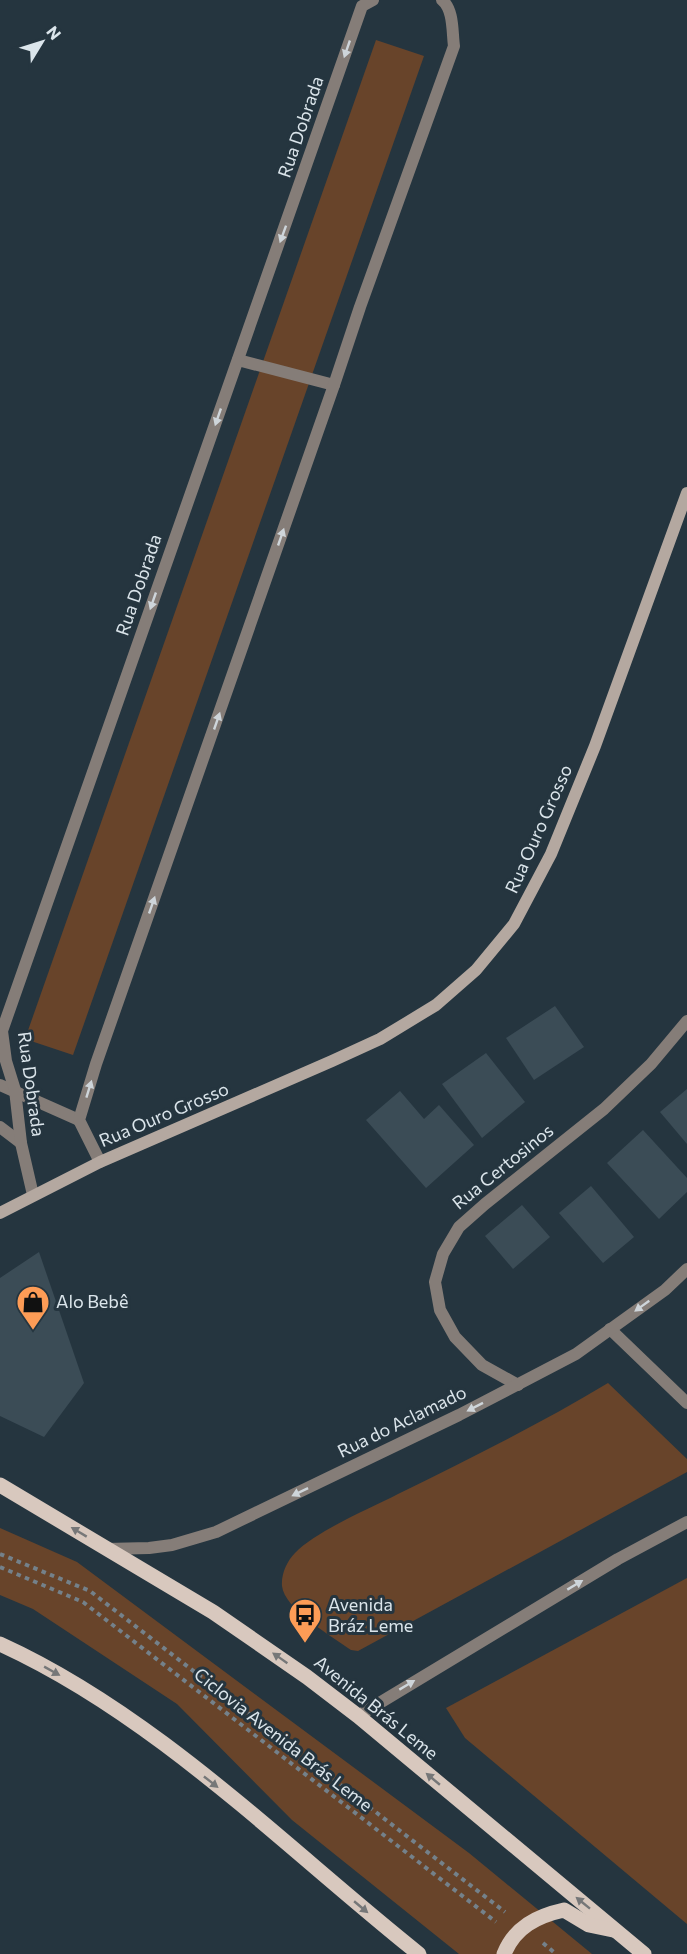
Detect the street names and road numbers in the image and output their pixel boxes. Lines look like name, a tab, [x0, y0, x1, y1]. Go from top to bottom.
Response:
street label: Rua Dobrada	[272, 73, 328, 180]
street label: Rua Dobrada	[110, 531, 166, 638]
street label: Rua Ouro Grosso	[500, 761, 576, 896]
street label: Rua Dobrada	[14, 1030, 50, 1138]
street label: Rua Ouro Grosso	[96, 1077, 232, 1151]
street label: Rua Certosinos	[447, 1119, 557, 1214]
street label: Rua do Aclamado	[334, 1380, 470, 1462]
street label: Avenida Brás Leme	[310, 1651, 443, 1764]
street label: Ciclovia Avenida Brás Leme	[190, 1663, 377, 1816]

